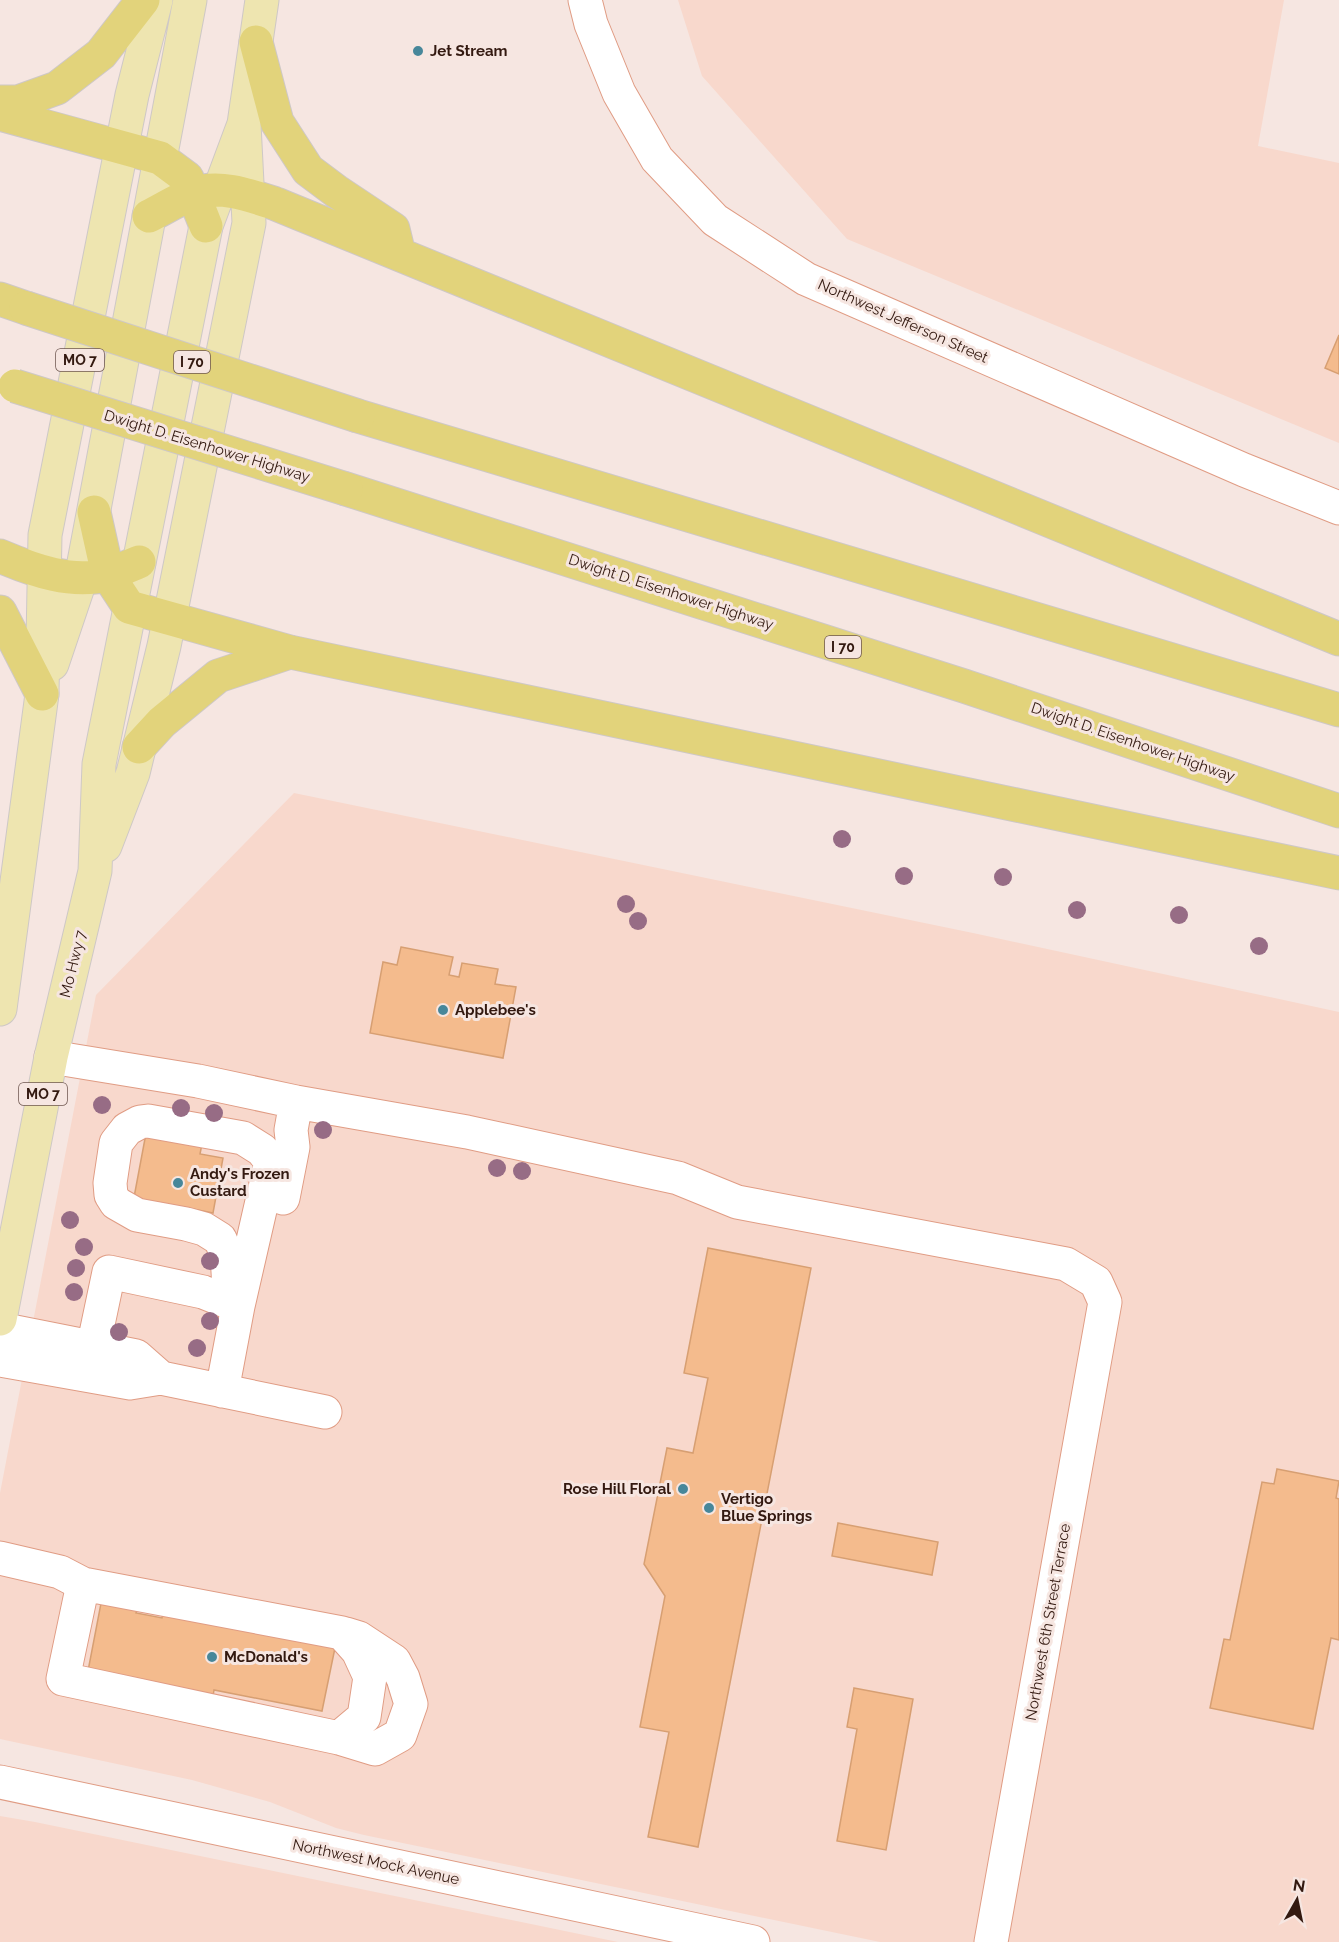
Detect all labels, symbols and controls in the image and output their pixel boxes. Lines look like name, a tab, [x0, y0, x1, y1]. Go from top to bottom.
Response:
place label: Jet Stream	[430, 42, 508, 60]
marker: Jet Stream	[411, 44, 425, 58]
street label: Northwest Jefferson Street	[815, 275, 991, 367]
road number: MO 7	[56, 349, 104, 371]
road number: I 70	[174, 351, 210, 373]
street label: Dwight D. Eisenhower Highway	[102, 406, 312, 486]
street label: Dwight D. Eisenhower Highway	[566, 550, 776, 634]
road number: I 70	[825, 636, 861, 658]
street label: Dwight D. Eisenhower Highway	[1029, 699, 1237, 785]
street label: Mo Hwy 7	[56, 929, 90, 999]
place label: Applebee's	[455, 1001, 536, 1019]
marker: Applebee's	[436, 1003, 450, 1017]
road number: MO 7	[19, 1083, 67, 1105]
place label: Andy's Frozen Custard	[190, 1165, 290, 1200]
marker: Andy's Frozen Custard	[171, 1176, 185, 1190]
place label: Rose Hill Floral	[563, 1480, 671, 1498]
marker: Rose Hill Floral	[676, 1482, 690, 1496]
place label: Vertigo Blue Springs	[721, 1490, 812, 1525]
marker: Vertigo Blue Springs	[702, 1501, 716, 1515]
street label: Northwest 6th Street Terrace	[1022, 1522, 1074, 1722]
place label: McDonald's	[224, 1648, 308, 1666]
marker: McDonald's	[205, 1650, 219, 1664]
street label: Northwest Mock Avenue	[291, 1836, 461, 1889]
north arrow	[1267, 1870, 1327, 1930]
text: N	[1292, 1875, 1307, 1896]

